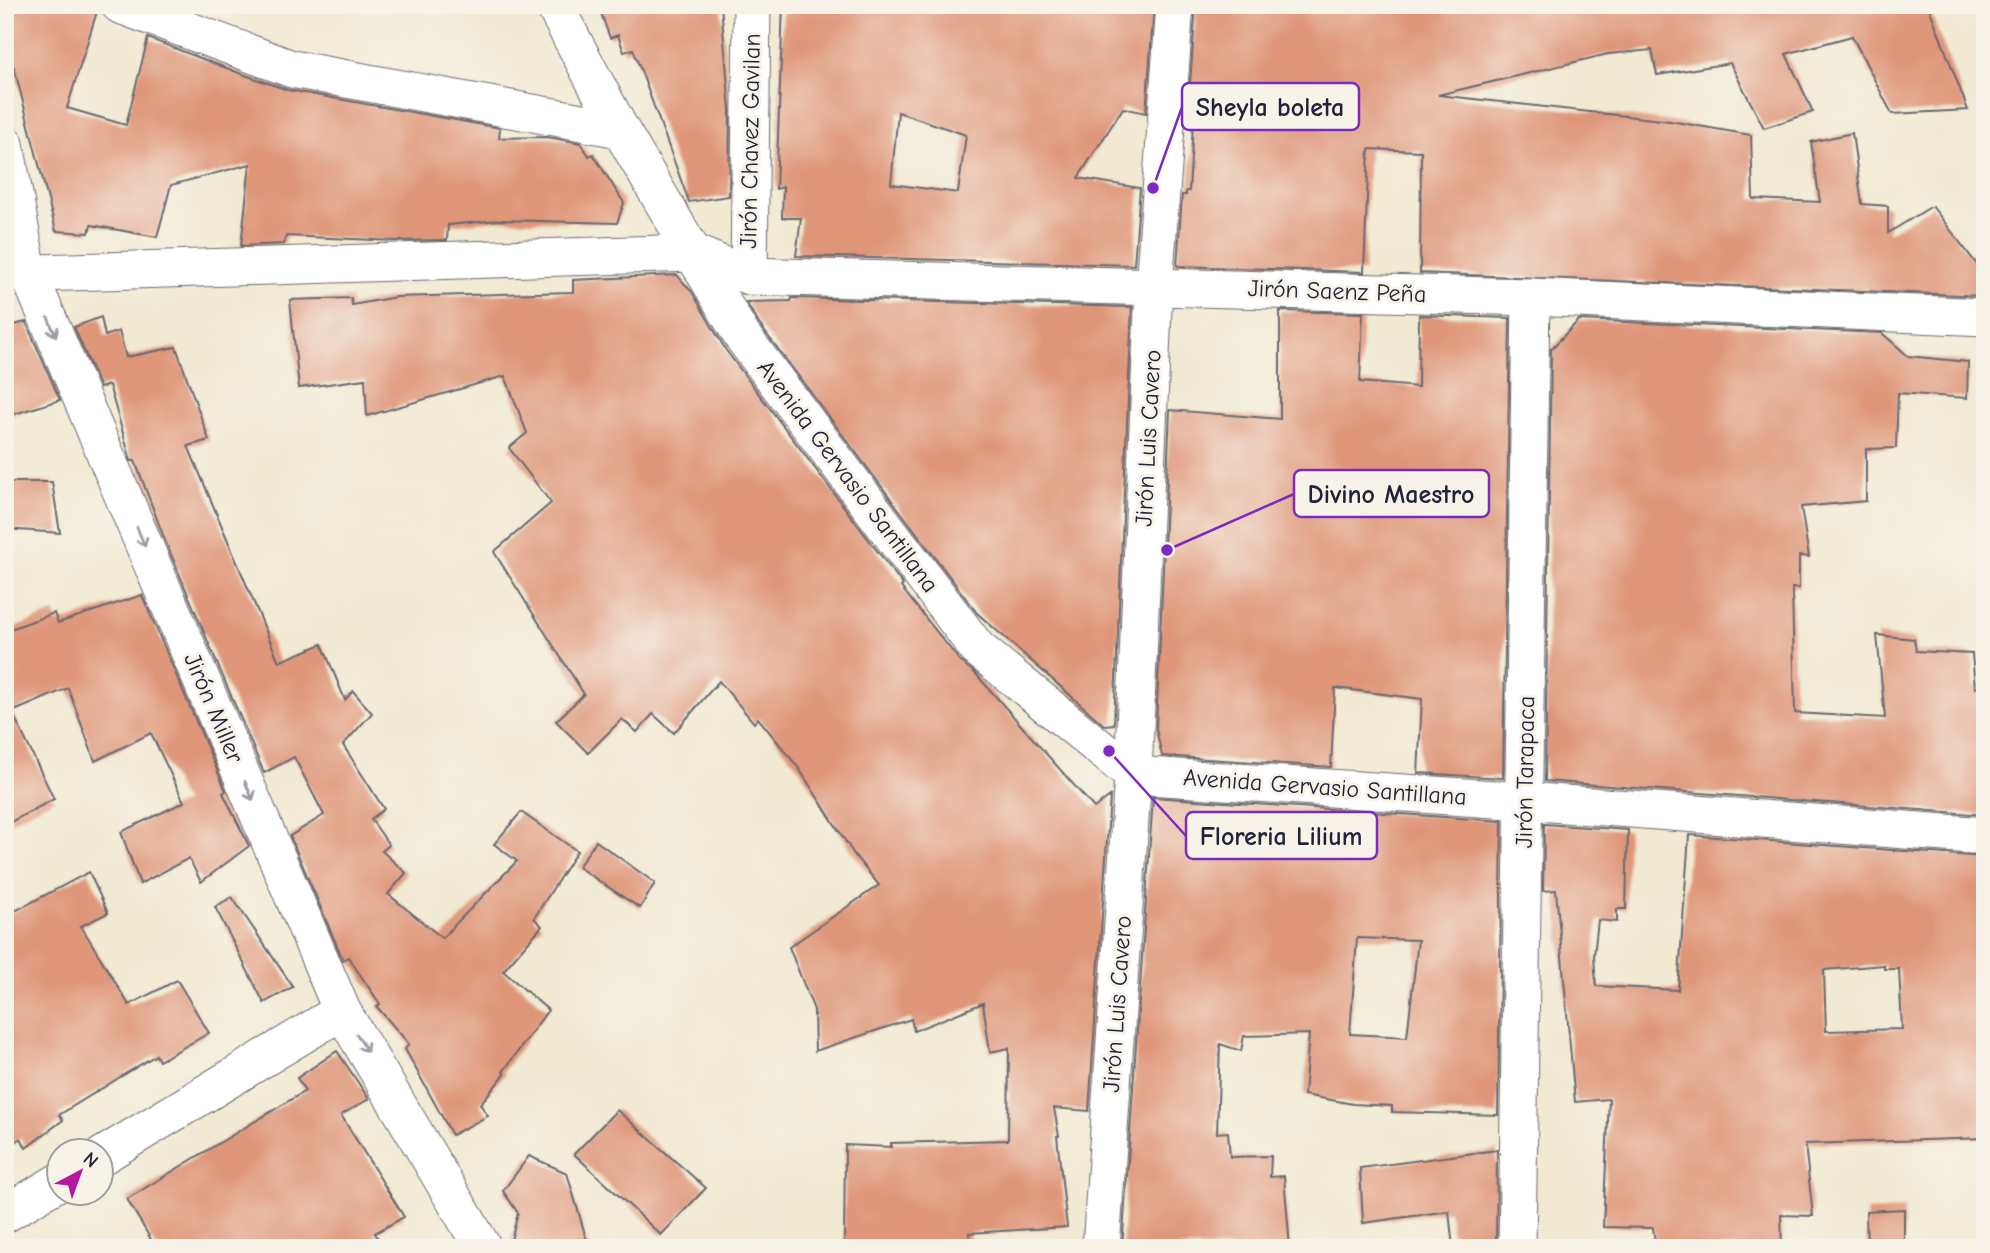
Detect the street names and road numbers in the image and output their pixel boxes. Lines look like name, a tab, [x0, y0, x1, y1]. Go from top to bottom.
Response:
street label: Jirón Chavez Gavilan	[734, 33, 766, 249]
street label: Jirón Saenz Peña	[1247, 274, 1427, 308]
street label: Jirón Luis Cavero	[1129, 349, 1167, 527]
street label: Avenida Gervasio Santillana	[751, 354, 945, 598]
street label: Jirón Miller	[178, 649, 250, 768]
street label: Jirón Tarapaca	[1510, 696, 1540, 848]
street label: Avenida Gervasio Santillana	[1182, 763, 1468, 811]
street label: Jirón Luis Cavero	[1097, 915, 1137, 1093]

